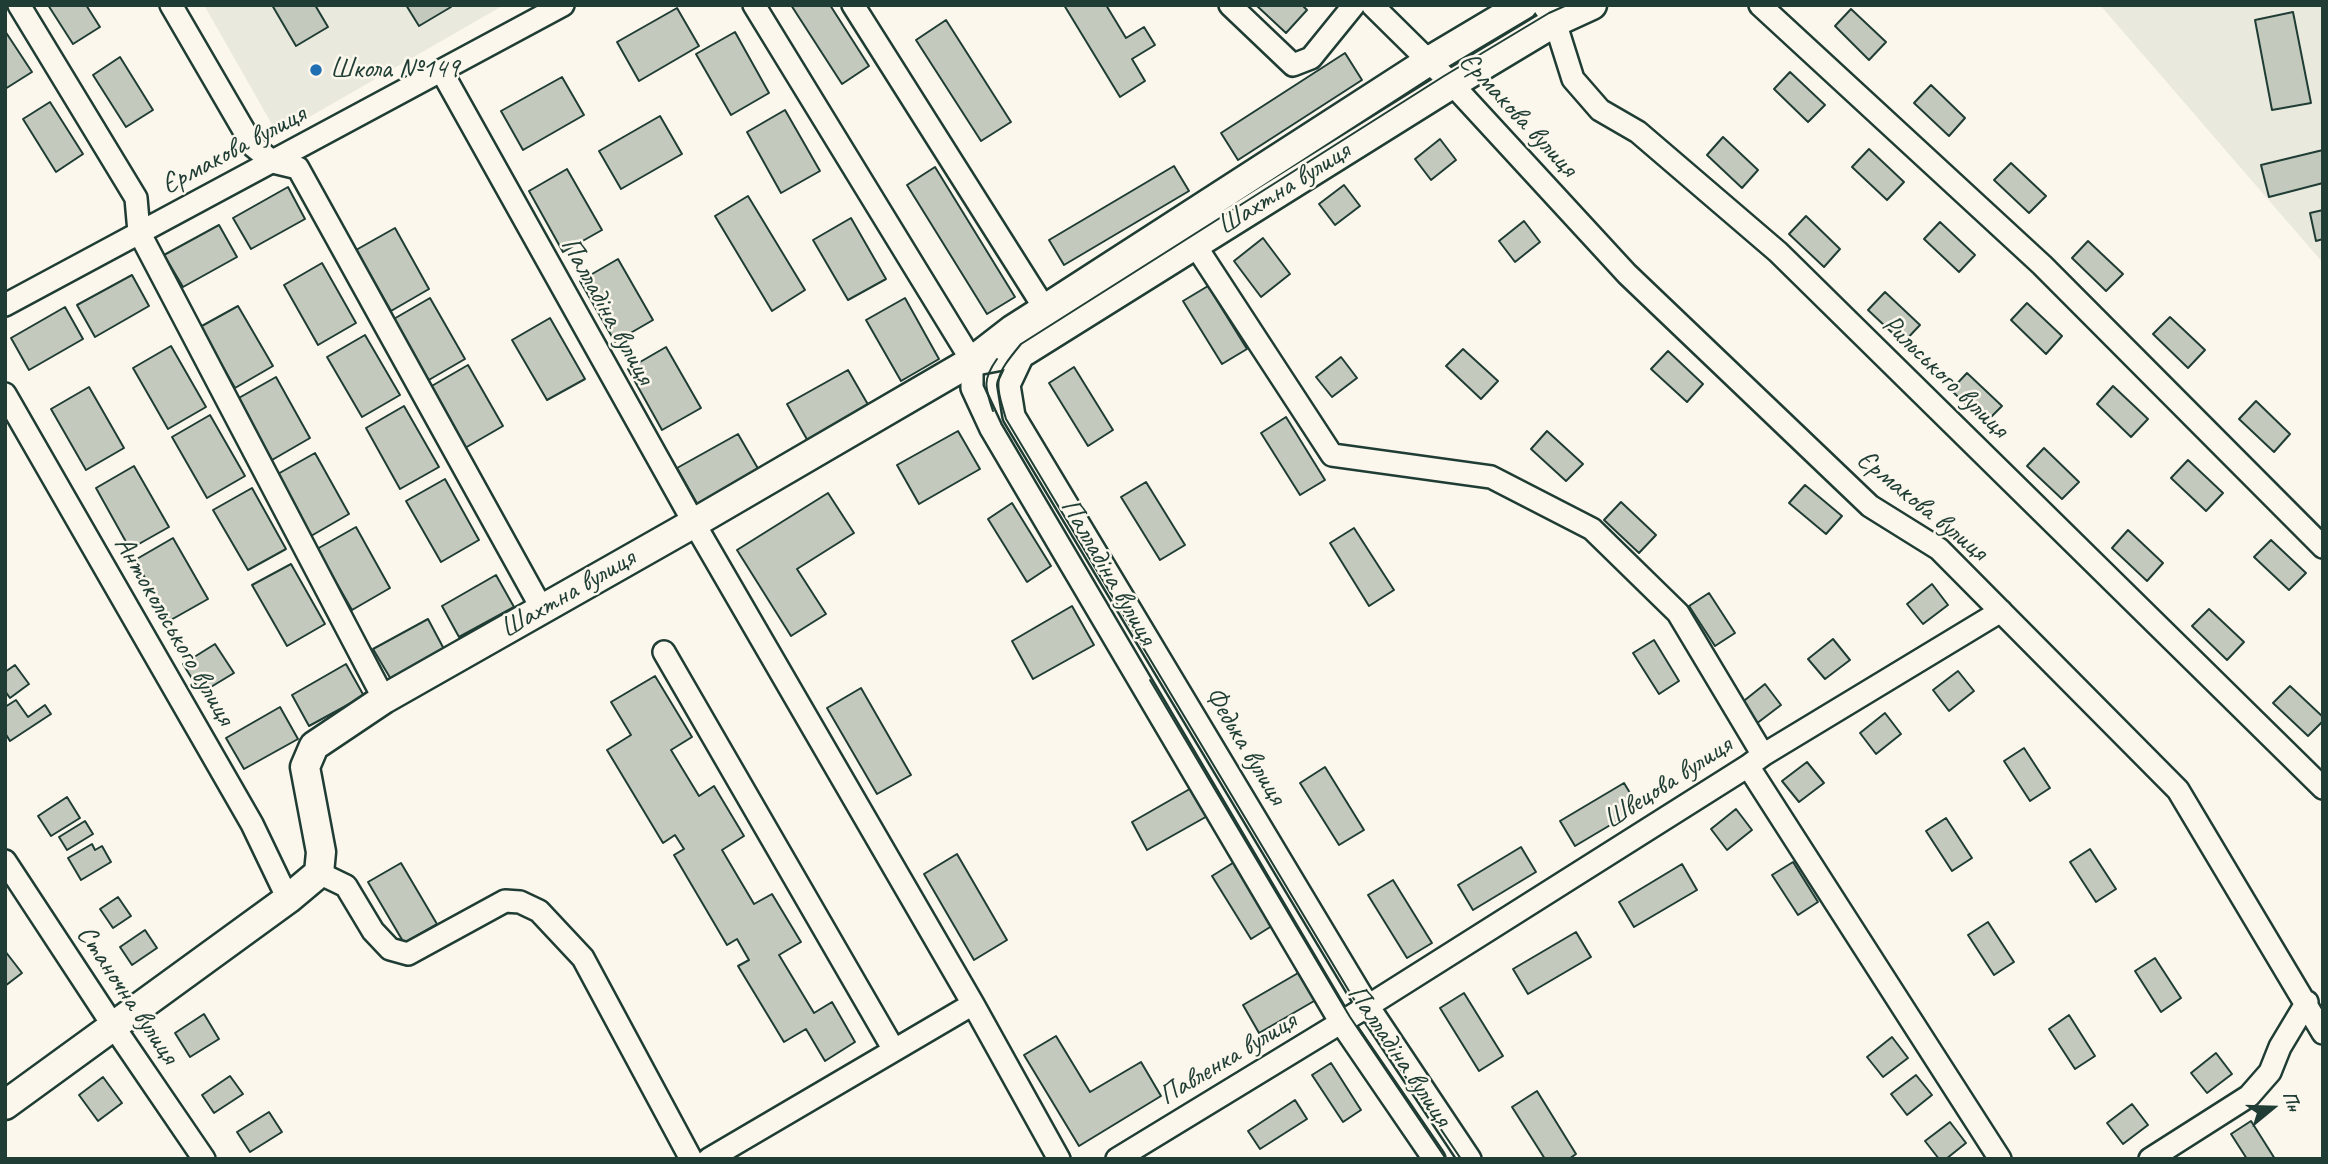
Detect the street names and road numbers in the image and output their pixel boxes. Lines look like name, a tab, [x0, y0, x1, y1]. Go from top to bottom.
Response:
street label: Єрмакова вулиця	[1452, 45, 1584, 185]
street label: Єрмакова вулиця	[156, 98, 312, 202]
street label: Шахтна вулиця	[1211, 135, 1357, 243]
street label: Палладіна вулиця	[553, 231, 661, 391]
street label: Рильського вулиця	[1875, 308, 2015, 446]
street label: Єрмакова вулиця	[1850, 443, 1994, 569]
street label: Палладіна вулиця	[1053, 493, 1163, 651]
street label: Антокольського вулиця	[106, 531, 242, 731]
street label: Шахтна вулиця	[494, 542, 642, 646]
street label: Федька вулиця	[1197, 681, 1293, 811]
street label: Швецова вулиця	[1597, 729, 1739, 837]
street label: Станочна вулиця	[68, 919, 186, 1071]
street label: Палладіна вулиця	[1339, 979, 1459, 1133]
street label: Павленка вулиця	[1153, 1005, 1303, 1113]

